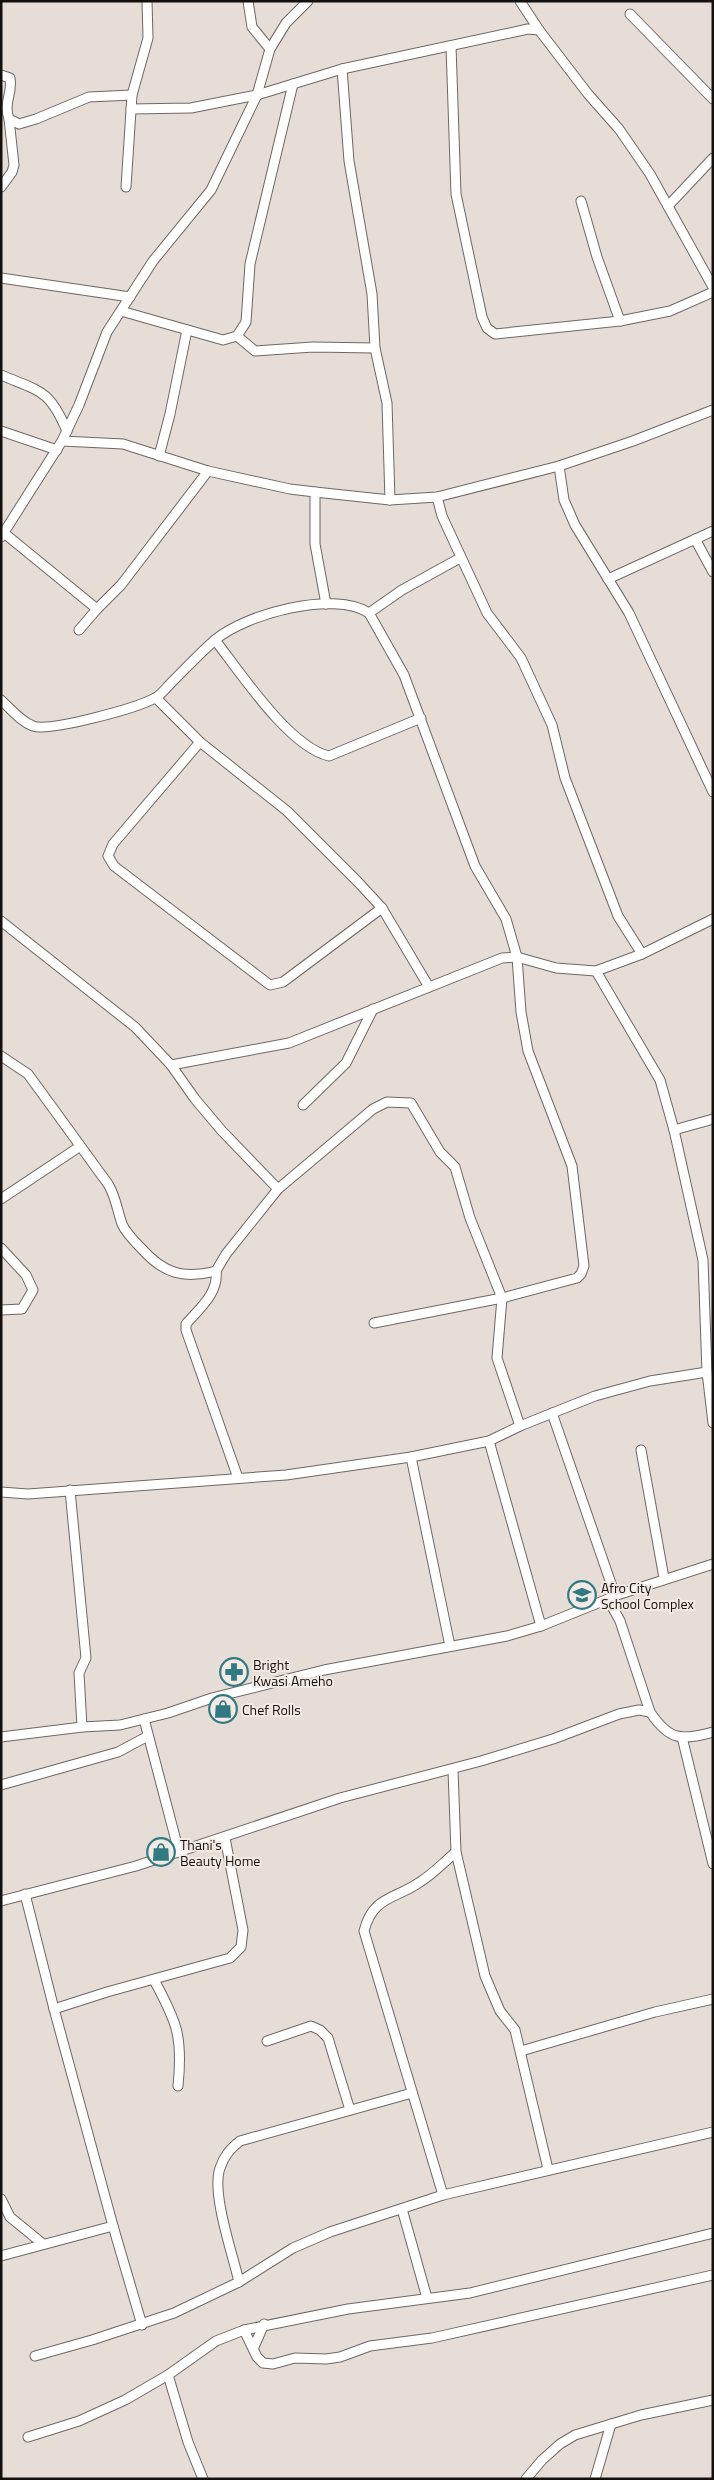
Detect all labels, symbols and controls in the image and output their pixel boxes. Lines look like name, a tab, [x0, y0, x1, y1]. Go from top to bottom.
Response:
place label: Afro City School Complex	[601, 1577, 695, 1614]
school or university icon: Afro City School Complex	[567, 1580, 597, 1610]
place label: Bright Kwasi Ameho	[253, 1654, 333, 1691]
pharmacy icon: Bright Kwasi Ameho	[219, 1657, 249, 1687]
shop icon: Chef Rolls	[208, 1694, 238, 1724]
place label: Chef Rolls	[242, 1699, 301, 1720]
place label: Thani's Beauty Home	[180, 1834, 260, 1871]
shop icon: Thani's Beauty Home	[146, 1837, 176, 1867]

